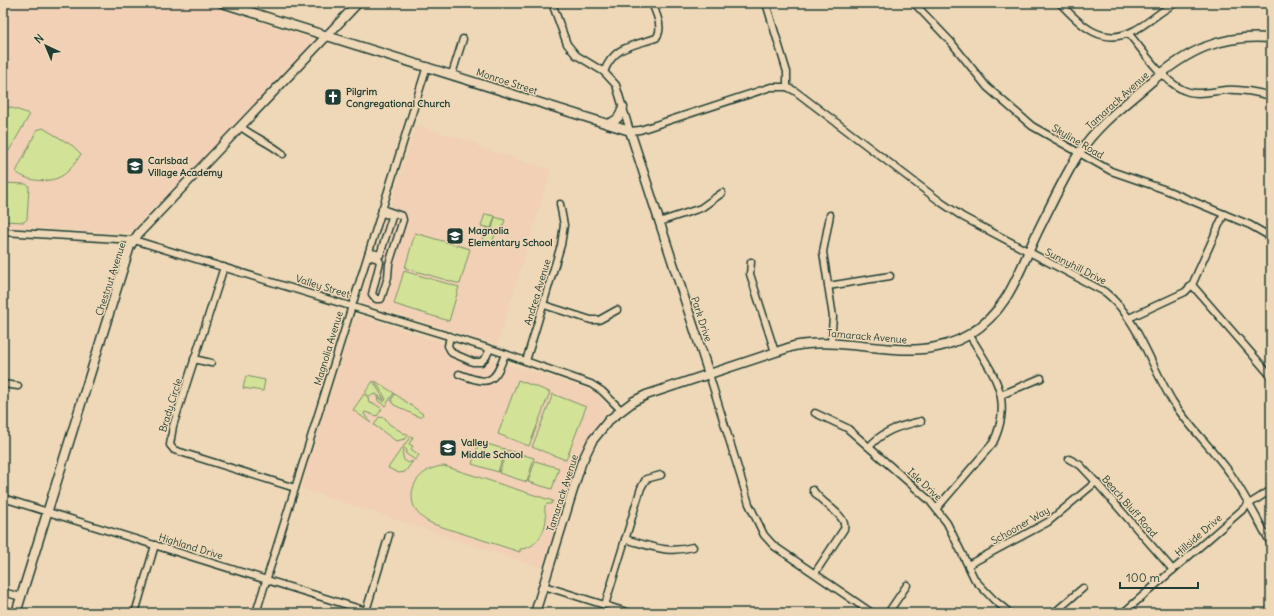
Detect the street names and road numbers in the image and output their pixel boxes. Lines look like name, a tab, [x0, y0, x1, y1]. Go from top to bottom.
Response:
street label: Monroe Street	[475, 65, 540, 98]
street label: Tamarack Avenue	[1083, 69, 1152, 132]
street label: Skyline Road	[1049, 121, 1106, 162]
street label: Chestnut Avenue	[92, 241, 128, 318]
street label: Sunnyhill Drive	[1043, 245, 1109, 287]
street label: Andrea Avenue	[521, 257, 554, 327]
street label: Valley Street	[294, 272, 352, 301]
street label: Park Drive	[688, 295, 715, 343]
street label: Magnolia Avenue	[311, 310, 346, 387]
street label: Tamarack Avenue	[826, 327, 908, 346]
street label: Brady Circle	[156, 377, 185, 434]
street label: Tamarack Avenue	[544, 453, 581, 533]
street label: Isle Drive	[905, 465, 945, 504]
street label: Beach Bluff Road	[1099, 473, 1160, 540]
street label: Schooner Way	[989, 503, 1052, 547]
street label: Hillside Drive	[1172, 511, 1224, 559]
street label: Highland Drive	[157, 531, 225, 562]

